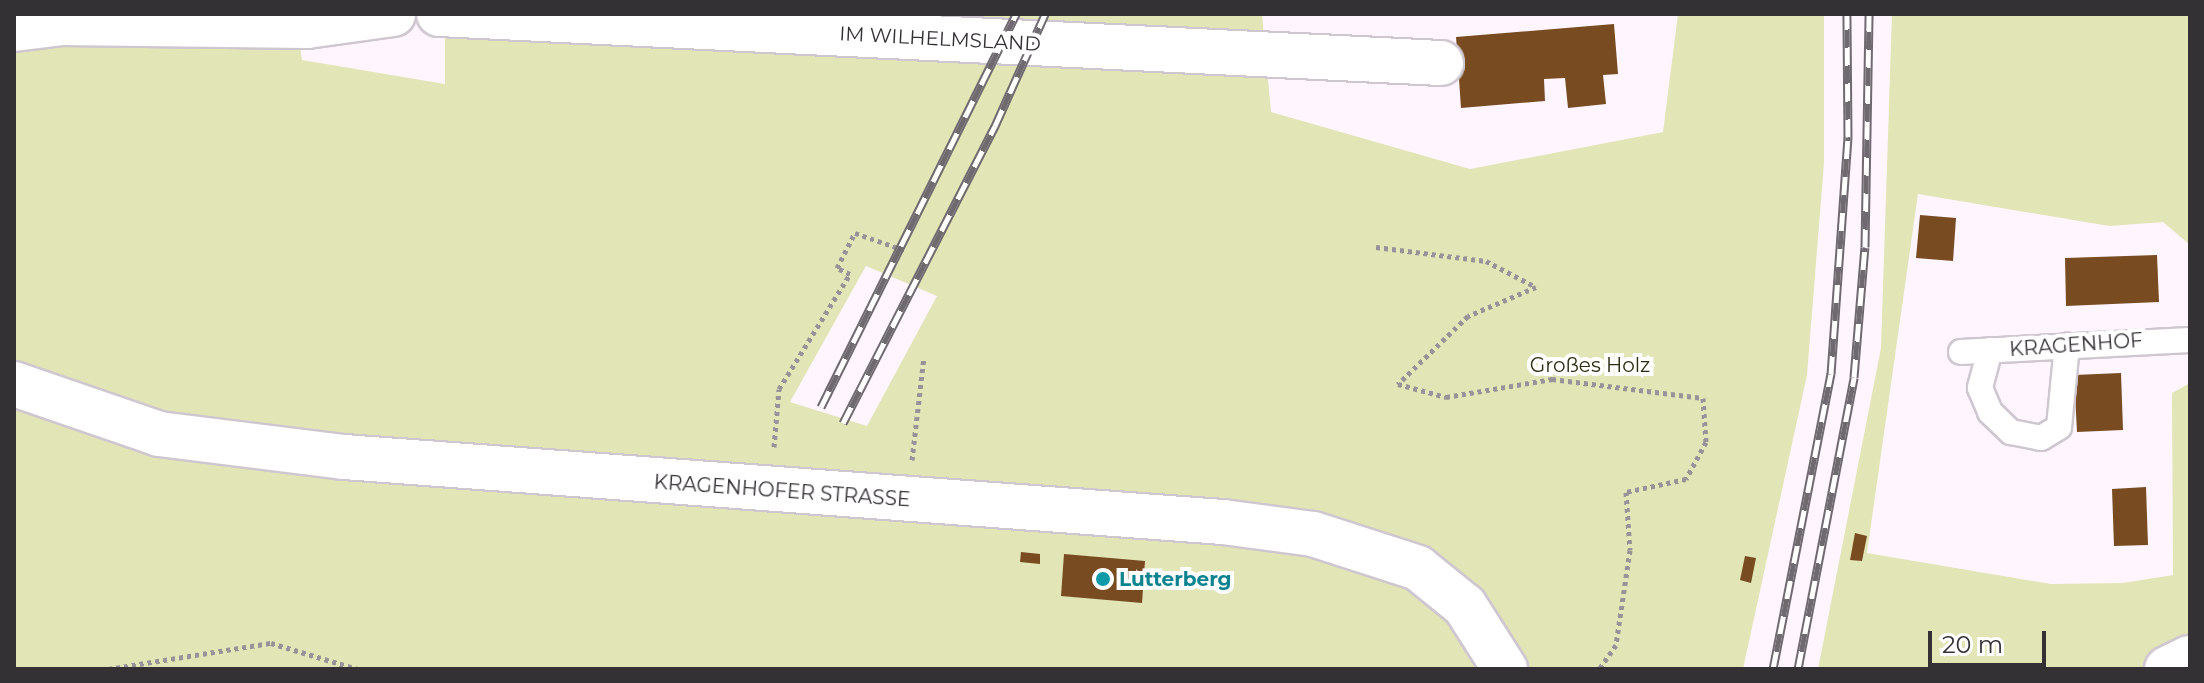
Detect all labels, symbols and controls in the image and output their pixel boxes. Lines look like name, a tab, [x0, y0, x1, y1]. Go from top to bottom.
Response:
street label: IM WILHELMSLAND	[839, 22, 1041, 56]
street label: KRAGENHOF	[2009, 328, 2143, 362]
park label: Großes Holz	[1530, 353, 1650, 377]
street label: KRAGENHOFER STRASSE	[653, 470, 911, 512]
place label: Lutterberg	[1119, 567, 1232, 591]
marker: Lutterberg	[1094, 570, 1112, 588]
scale bar	[1932, 615, 2050, 665]
text: 20 m	[1942, 630, 2003, 659]

